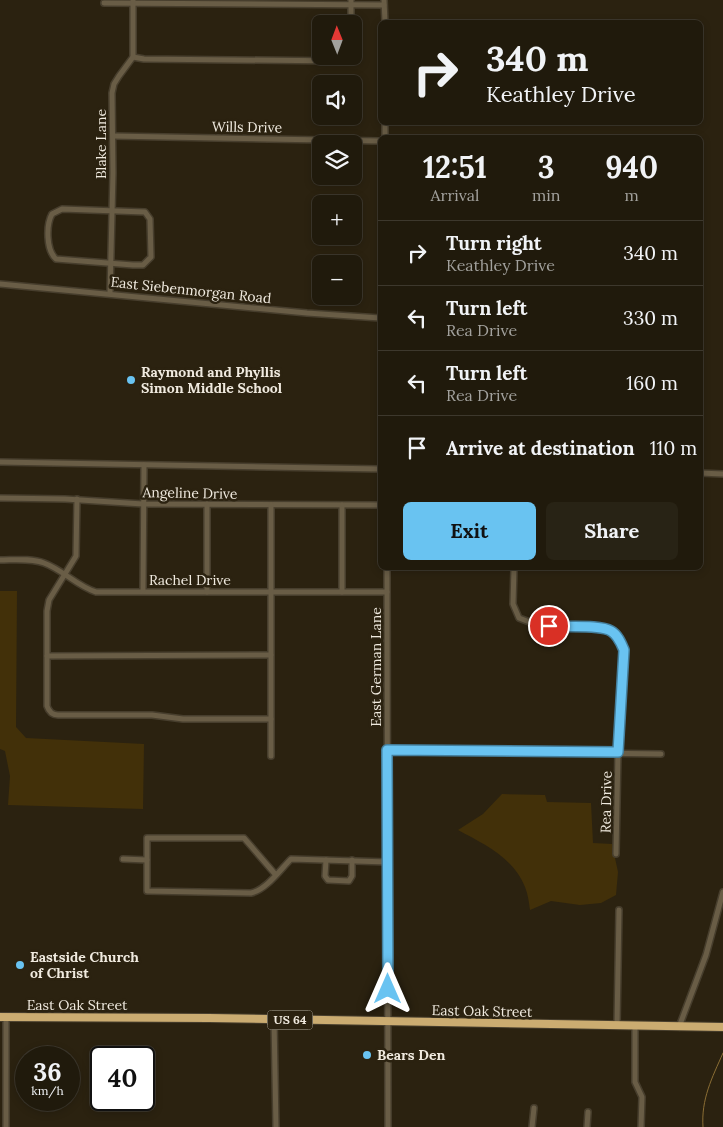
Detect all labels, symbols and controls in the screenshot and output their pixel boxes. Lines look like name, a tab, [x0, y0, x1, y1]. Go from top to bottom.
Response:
north arrow	[312, 15, 362, 65]
map controls	[312, 15, 362, 305]
text: 340 m	[486, 36, 588, 81]
icon: right	[403, 40, 468, 105]
button: sound	[312, 75, 362, 125]
text: Keathley Drive	[486, 80, 636, 108]
street label: Blake Lane	[92, 109, 110, 179]
street label: Wills Drive	[212, 117, 283, 137]
button: layers	[312, 135, 362, 185]
text: 12:51	[423, 148, 487, 186]
text: 3	[538, 148, 555, 186]
text: 940	[605, 148, 658, 186]
text: Arrival	[430, 185, 479, 205]
text: min	[532, 185, 560, 205]
text: m	[625, 185, 639, 205]
button: +	[312, 195, 362, 245]
text: Turn right	[446, 231, 542, 255]
icon: right	[403, 239, 431, 267]
text: 340 m	[623, 241, 678, 265]
button: −	[312, 255, 362, 305]
text: Keathley Drive	[446, 255, 555, 275]
street label: East Siebenmorgan Road	[110, 273, 272, 307]
text: Turn left	[446, 296, 527, 320]
icon: left	[403, 304, 431, 332]
text: 330 m	[623, 306, 678, 330]
text: Rea Drive	[446, 320, 517, 340]
text: Turn left	[446, 361, 527, 385]
place label: Raymond and Phyllis Simon Middle School	[141, 363, 283, 397]
icon: left	[403, 369, 431, 397]
text: 160 m	[626, 371, 678, 395]
marker: Raymond and Phyllis Simon Middle School	[125, 374, 137, 386]
text: Rea Drive	[446, 385, 517, 405]
icon: arrive	[403, 434, 431, 462]
text: Arrive at destination	[446, 436, 635, 460]
text: 110 m	[650, 436, 697, 460]
street label: Angeline Drive	[141, 483, 238, 503]
button: Exit	[403, 502, 536, 560]
button: Share	[546, 502, 678, 560]
street label: Rachel Drive	[149, 571, 231, 589]
pin	[528, 605, 570, 647]
street label: East German Lane	[367, 607, 385, 727]
icon: arrive	[535, 612, 563, 640]
street label: Rea Drive	[596, 770, 616, 833]
place label: Eastside Church of Christ	[30, 948, 139, 982]
marker: Eastside Church of Christ	[14, 959, 26, 971]
position arrow	[361, 962, 413, 1014]
street label: East Oak Street	[27, 996, 128, 1014]
street label: East Oak Street	[431, 1001, 533, 1021]
road number: US 64	[268, 1010, 312, 1030]
speed limit sign: 40	[90, 1046, 155, 1111]
place label: Bears Den	[377, 1046, 445, 1064]
marker: Bears Den	[361, 1049, 373, 1061]
text: 36	[33, 1056, 62, 1088]
text: km/h	[31, 1083, 64, 1098]

